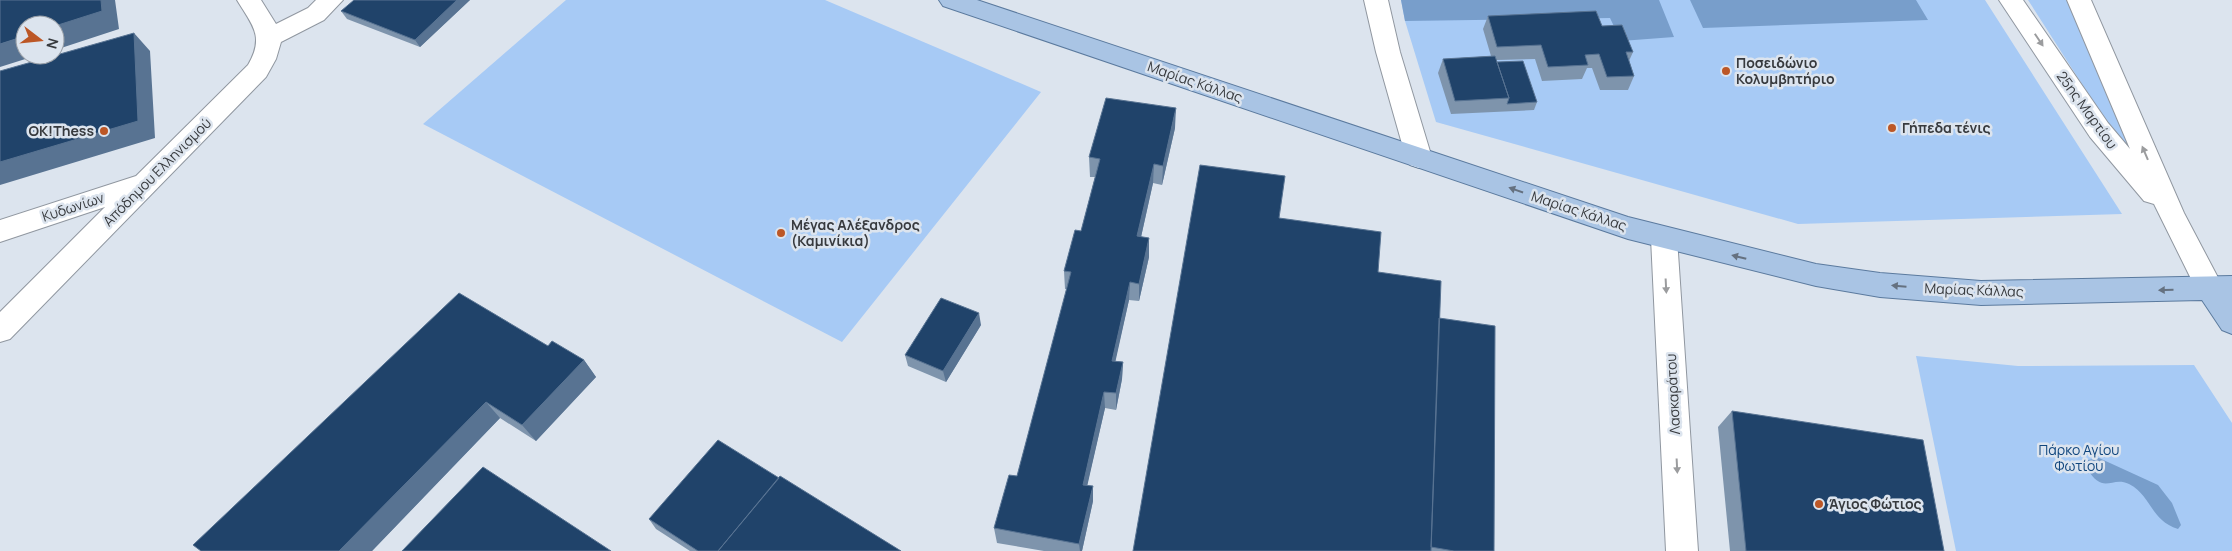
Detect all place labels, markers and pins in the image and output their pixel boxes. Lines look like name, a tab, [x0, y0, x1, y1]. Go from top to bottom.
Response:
place label: Ποσειδώνιο Κολυμβητήριο	[1736, 53, 1835, 88]
marker: Ποσειδώνιο Κολυμβητήριο	[1720, 65, 1732, 77]
place label: Γήπεδα τένις	[1902, 118, 1991, 137]
place label: OK!Thess	[29, 121, 94, 140]
marker: Γήπεδα τένις	[1886, 122, 1898, 134]
marker: OK!Thess	[98, 125, 110, 137]
place label: Μέγας Αλέξανδρος (Καμινίκια)	[791, 215, 920, 250]
marker: Μέγας Αλέξανδρος (Καμινίκια)	[775, 227, 787, 239]
place label: Άγιος Φώτιος	[1829, 494, 1922, 513]
marker: Άγιος Φώτιος	[1813, 498, 1825, 510]

